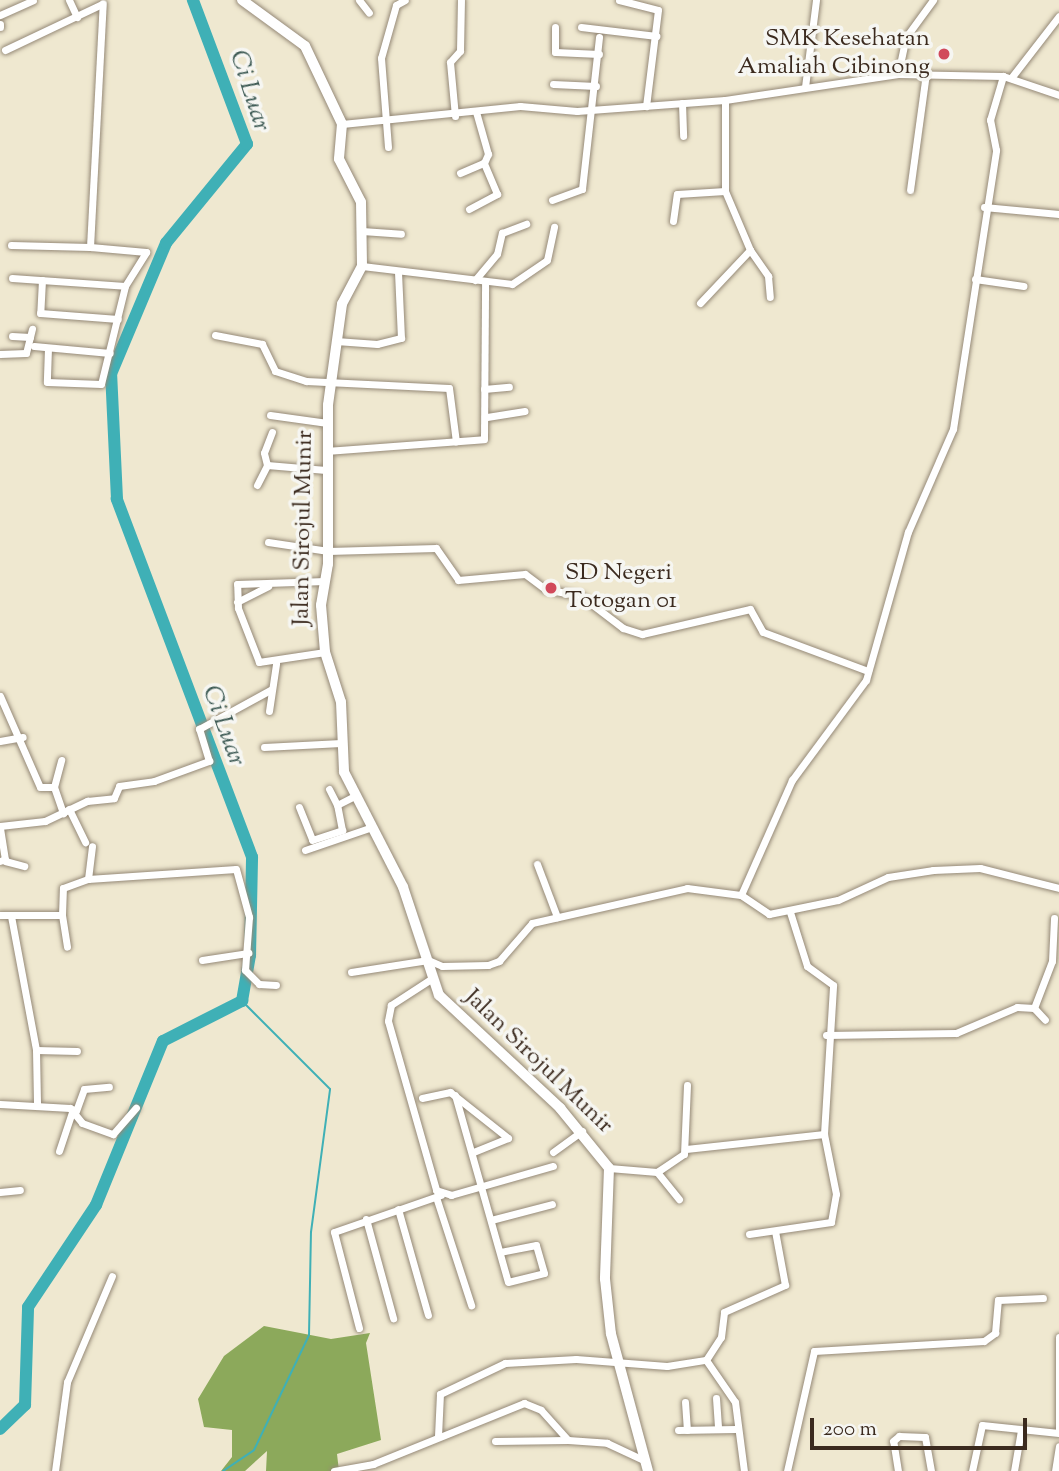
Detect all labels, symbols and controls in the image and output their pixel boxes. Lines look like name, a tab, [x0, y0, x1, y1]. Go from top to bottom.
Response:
place label: SMK Kesehatan Amaliah Cibinong	[738, 26, 930, 82]
marker: SMK Kesehatan Amaliah Cibinong	[936, 46, 952, 62]
water label: Ci Luar	[221, 47, 277, 135]
street label: Jalan Sirojul Munir	[288, 430, 320, 626]
place label: SD Negeri Totogan 01	[565, 560, 677, 616]
marker: SD Negeri Totogan 01	[543, 580, 559, 596]
water label: Ci Luar	[194, 682, 252, 770]
street label: Jalan Sirojul Munir	[458, 984, 618, 1140]
scale bar	[814, 1404, 1031, 1448]
text: 200 m	[823, 1415, 877, 1445]

